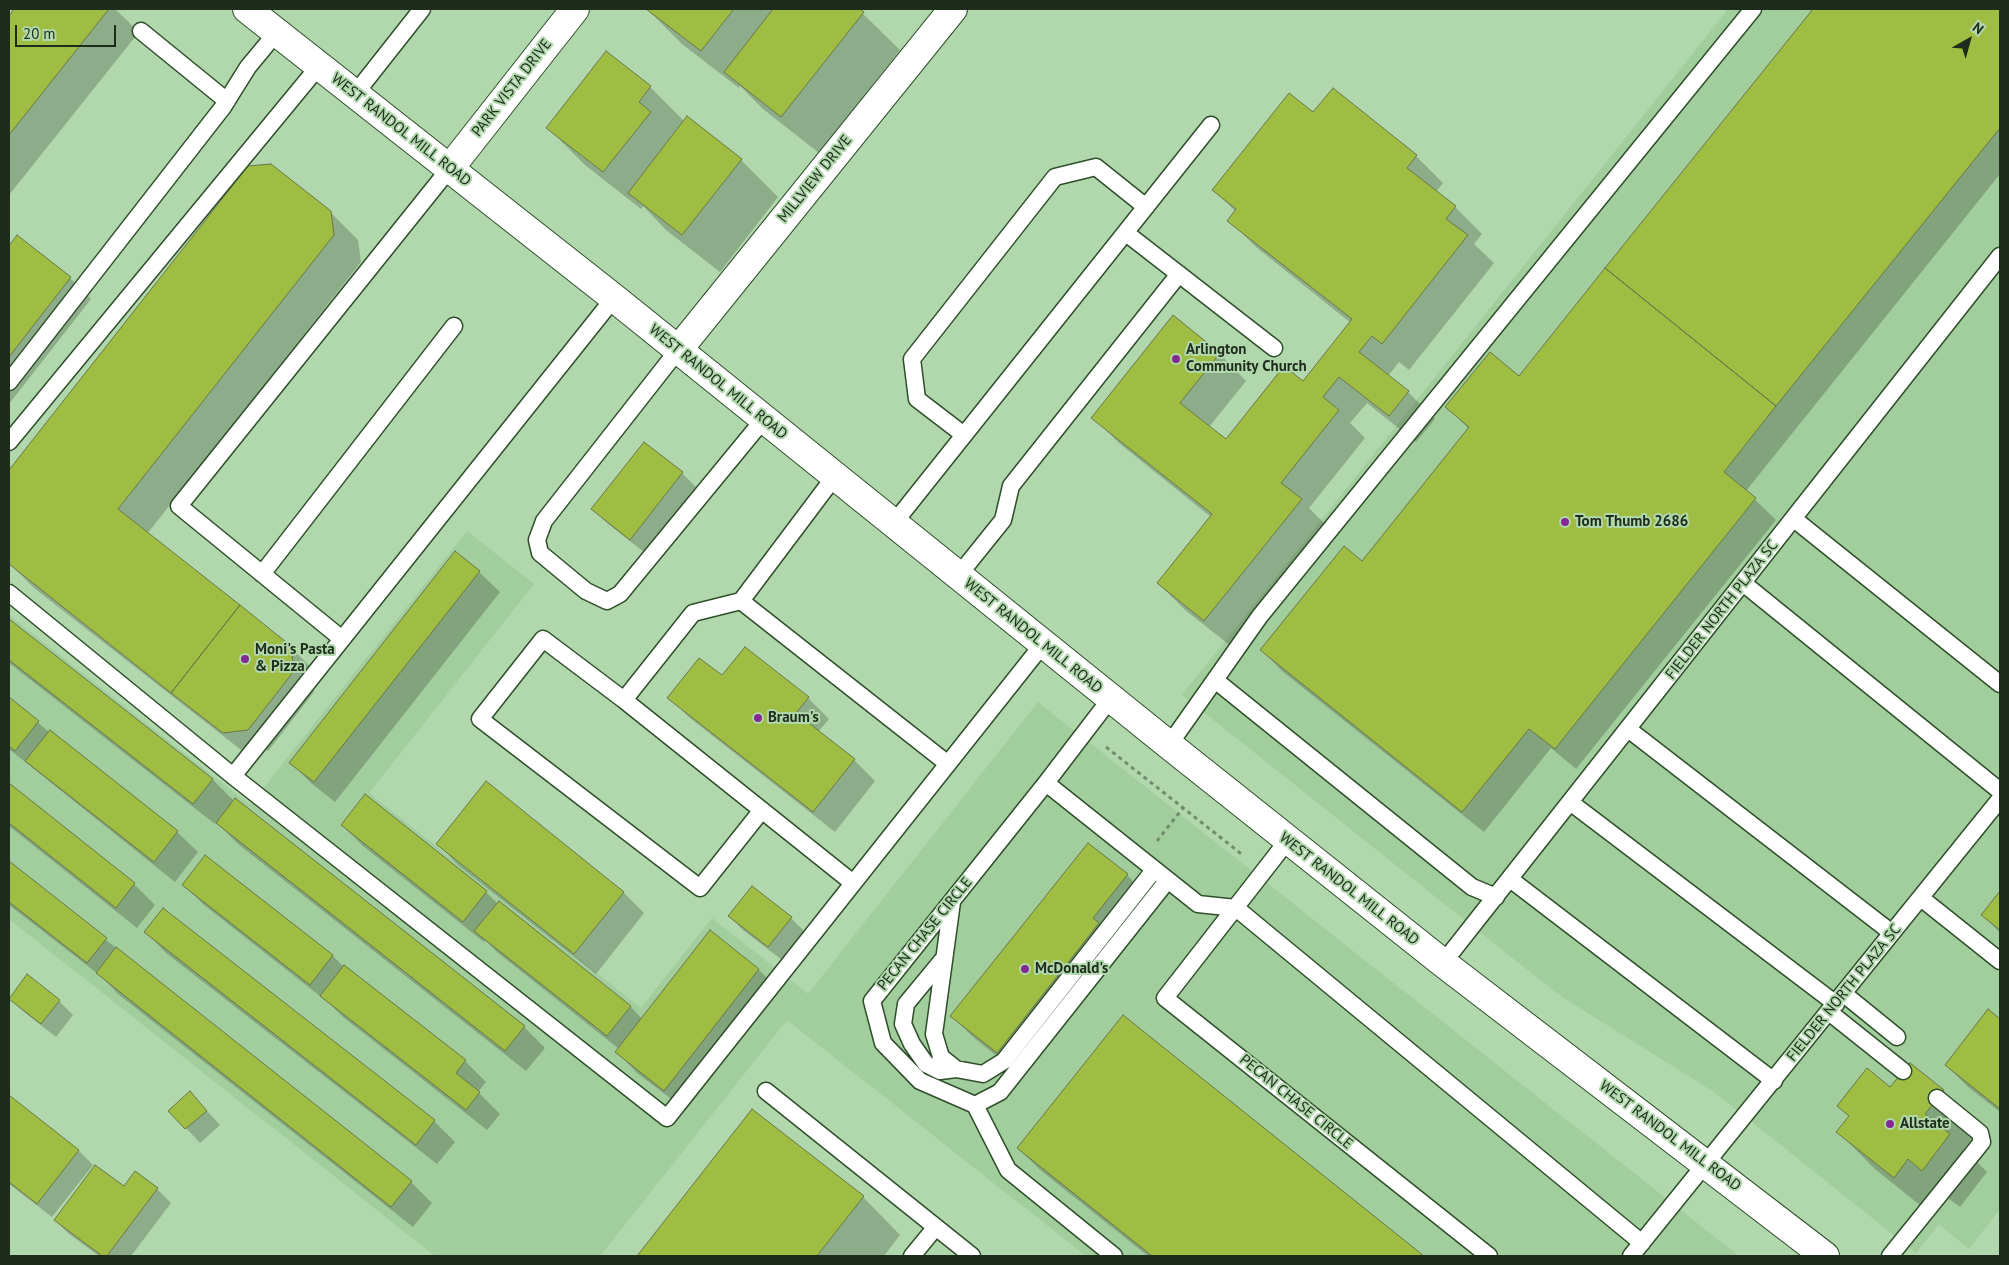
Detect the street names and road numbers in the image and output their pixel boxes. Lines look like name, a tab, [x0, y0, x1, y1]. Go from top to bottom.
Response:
street label: PARK VISTA DRIVE	[468, 36, 556, 140]
street label: WEST RANDOL MILL ROAD	[328, 70, 474, 190]
street label: MILLVIEW DRIVE	[774, 132, 856, 226]
street label: WEST RANDOL MILL ROAD	[645, 321, 791, 443]
street label: FIELDER NORTH PLAZA SC	[1662, 537, 1782, 683]
street label: WEST RANDOL MILL ROAD	[960, 575, 1106, 697]
street label: WEST RANDOL MILL ROAD	[1276, 829, 1422, 949]
street label: PECAN CHASE CIRCLE	[874, 874, 976, 994]
street label: FIELDER NORTH PLAZA SC	[1783, 921, 1905, 1065]
street label: PECAN CHASE CIRCLE	[1236, 1051, 1356, 1153]
street label: WEST RANDOL MILL ROAD	[1596, 1077, 1744, 1195]

